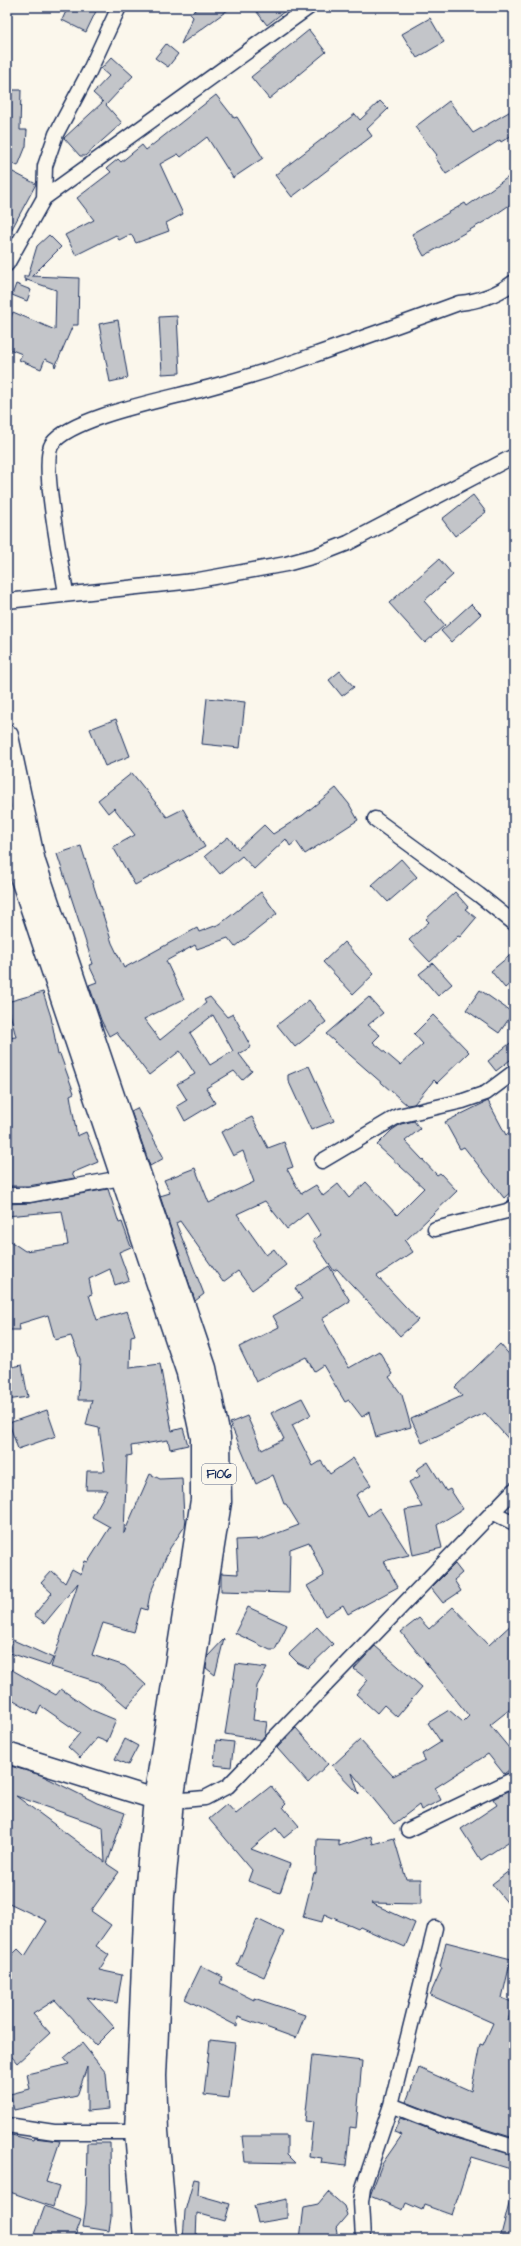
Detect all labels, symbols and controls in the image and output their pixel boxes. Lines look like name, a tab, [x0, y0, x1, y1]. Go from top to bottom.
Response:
road number: F106	[202, 1464, 236, 1484]

